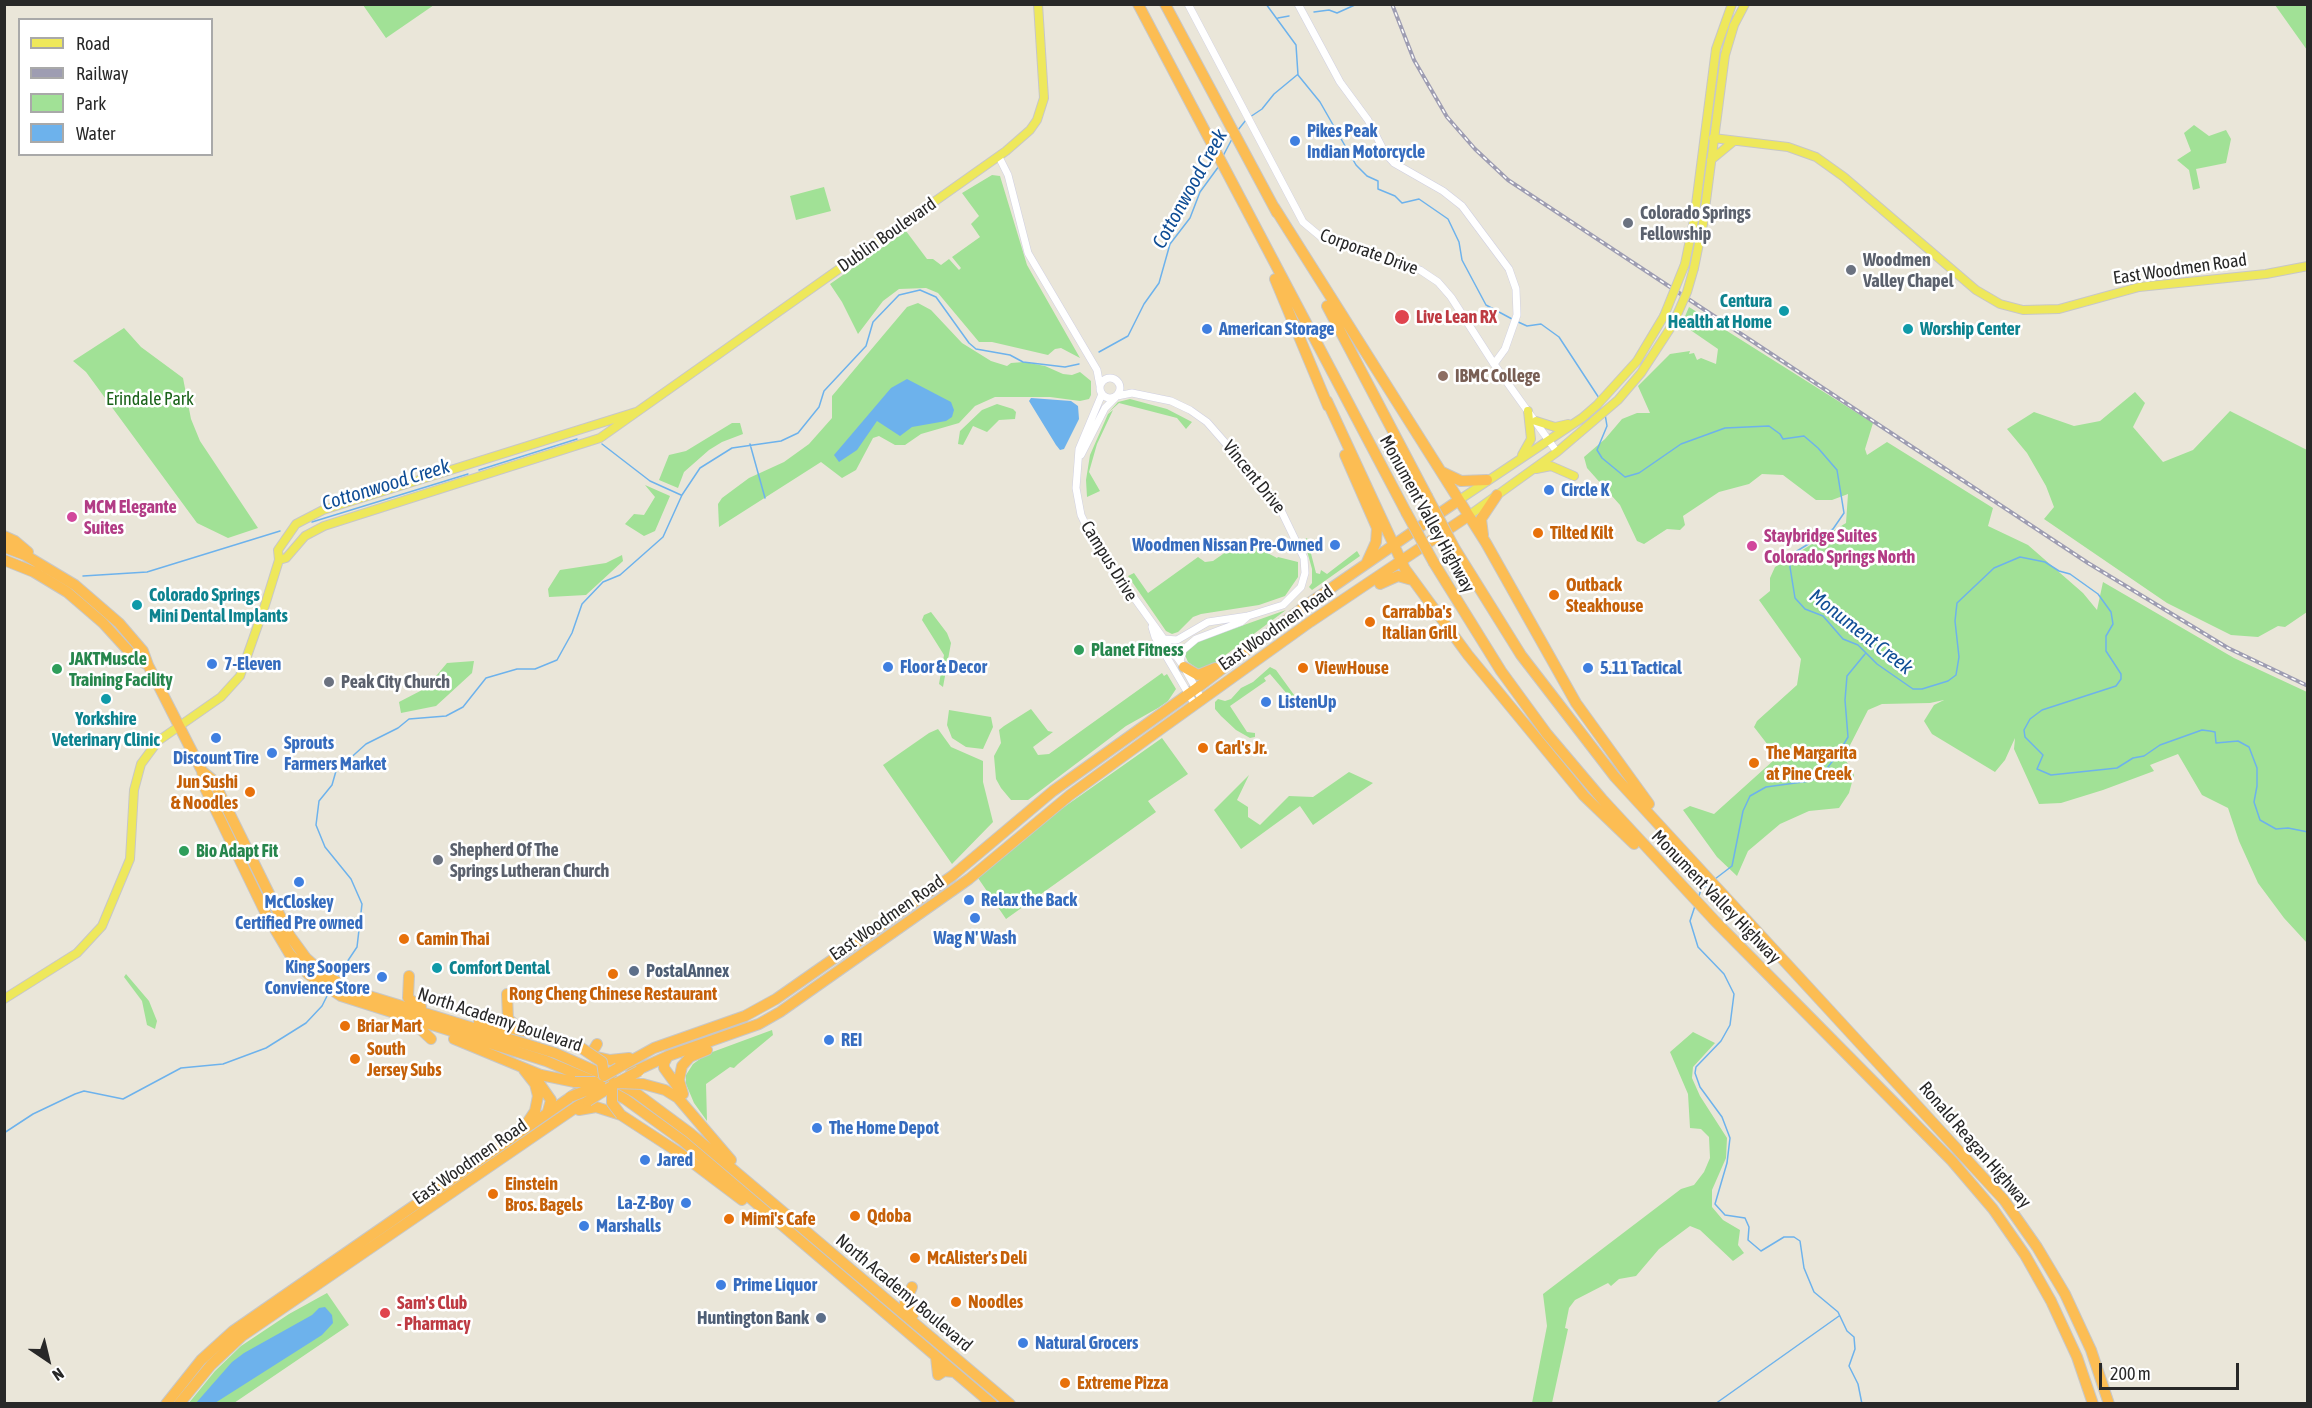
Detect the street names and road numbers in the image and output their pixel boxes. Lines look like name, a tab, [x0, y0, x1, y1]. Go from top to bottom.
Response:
street label: Dublin Boulevard	[834, 193, 940, 277]
street label: Corporate Drive	[1317, 224, 1421, 280]
street label: East Woodmen Road	[2112, 249, 2248, 289]
street label: Monument Valley Highway	[1375, 431, 1479, 597]
street label: Vincent Drive	[1218, 436, 1290, 518]
street label: Campus Drive	[1076, 517, 1142, 605]
street label: East Woodmen Road	[1215, 581, 1337, 675]
street label: Monument Valley Highway	[1647, 826, 1785, 968]
street label: East Woodmen Road	[826, 871, 948, 965]
street label: North Academy Boulevard	[415, 983, 585, 1057]
street label: Ronald Reagan Highway	[1914, 1078, 2036, 1212]
street label: East Woodmen Road	[409, 1115, 531, 1209]
street label: North Academy Boulevard	[831, 1230, 977, 1356]

